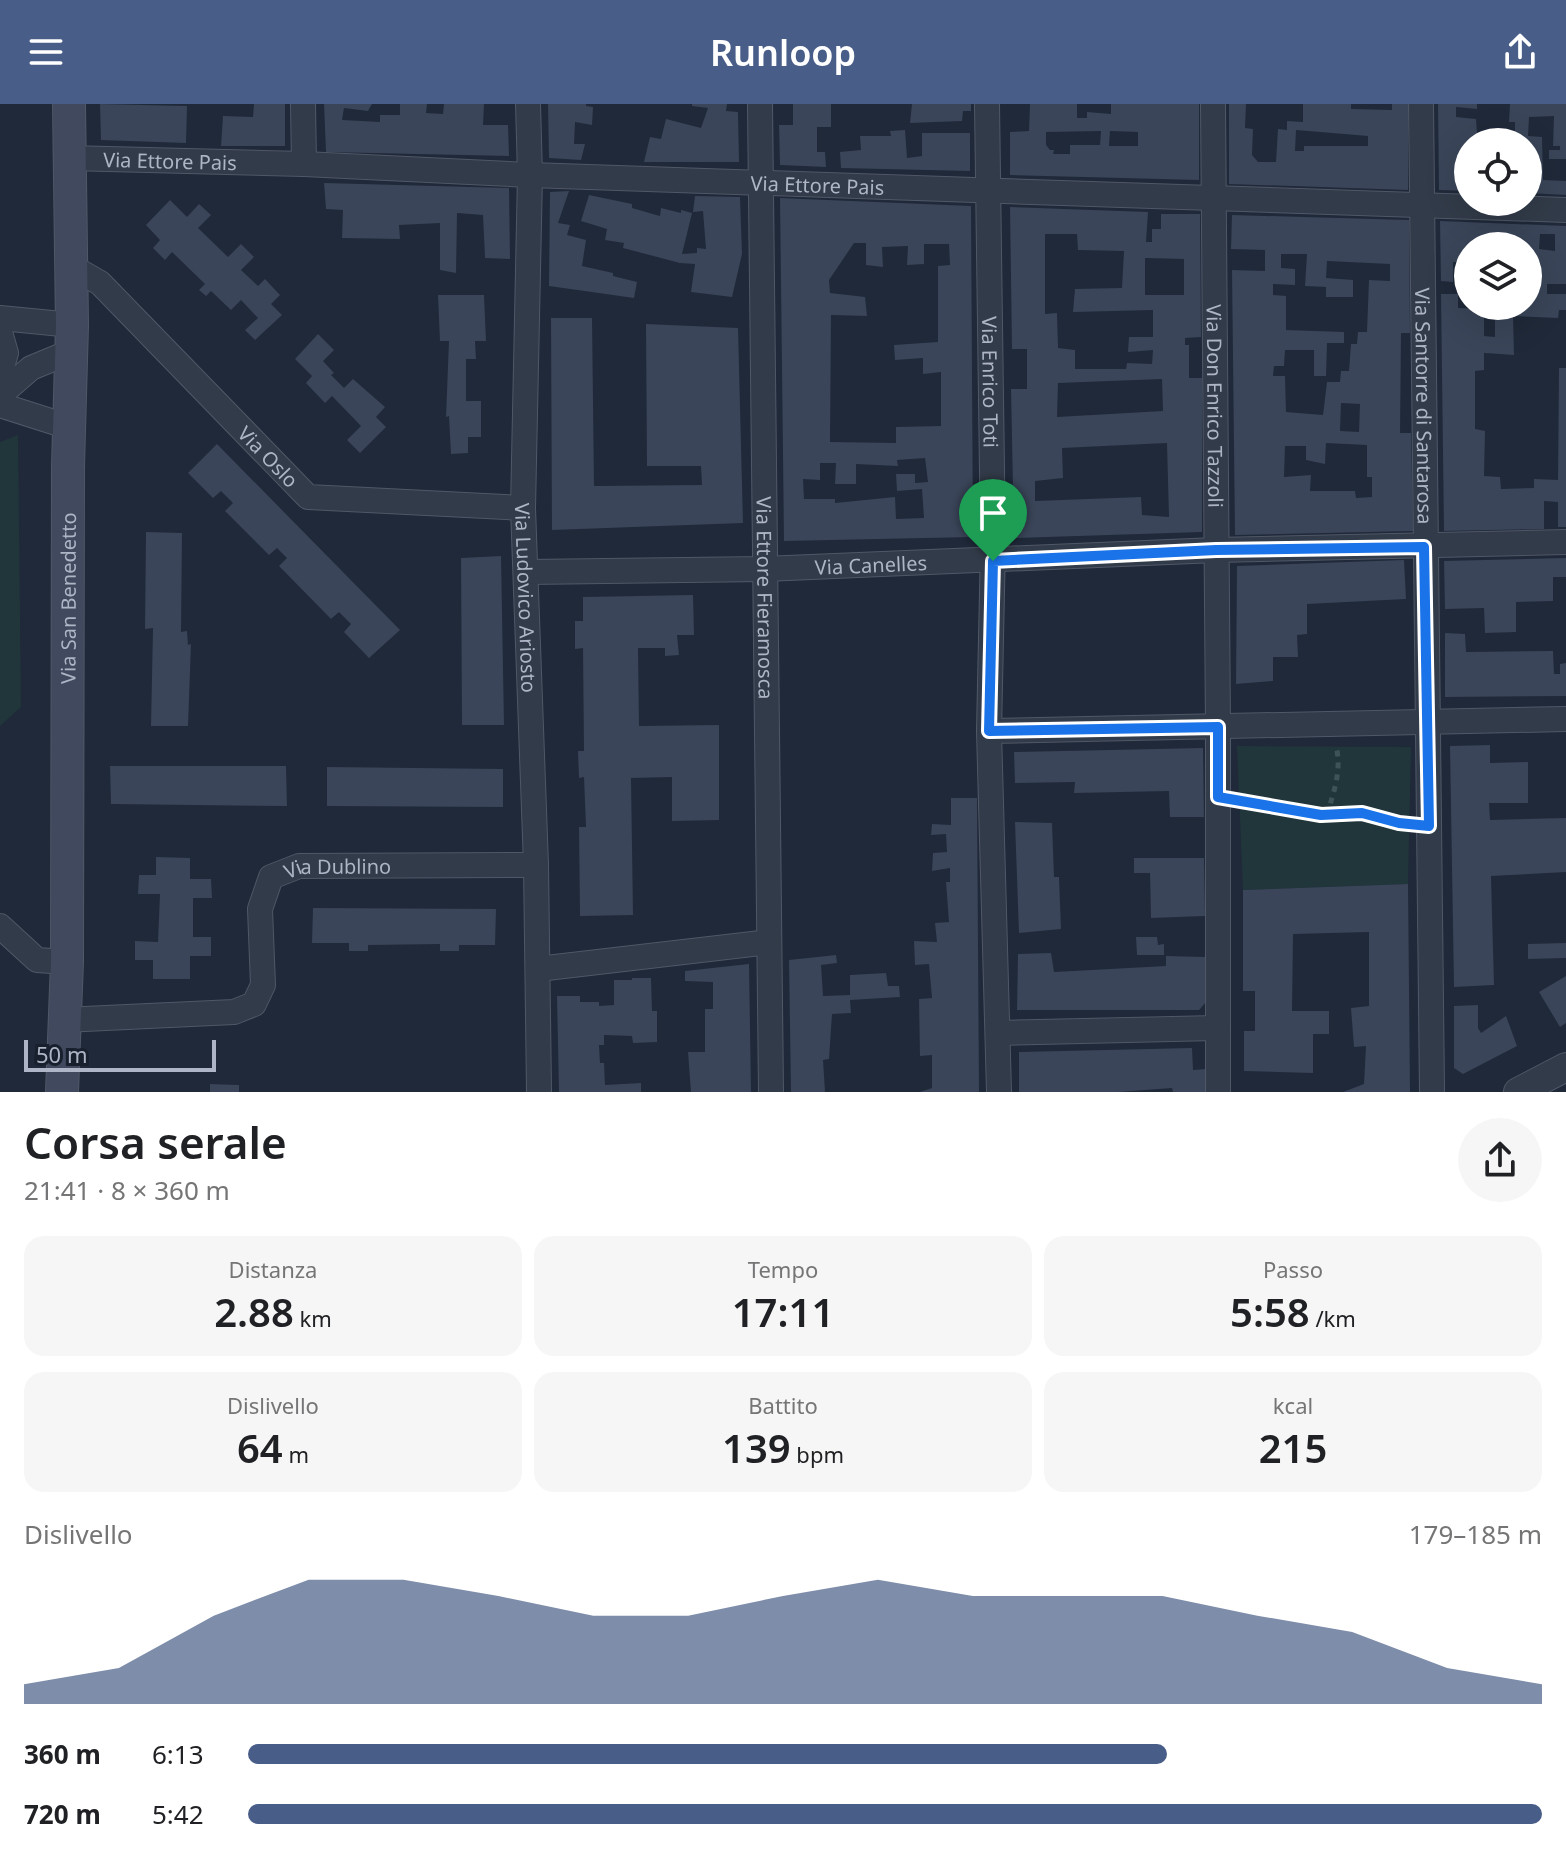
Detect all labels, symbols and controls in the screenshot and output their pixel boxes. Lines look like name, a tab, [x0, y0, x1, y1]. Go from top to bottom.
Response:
text: Runloop	[710, 28, 856, 77]
icon: menu	[24, 30, 68, 74]
icon: share	[1498, 30, 1542, 74]
map controls	[1454, 128, 1542, 320]
button: locate	[1454, 128, 1542, 216]
street label: Via Ettore Pais	[103, 145, 237, 176]
street label: Via Ettore Pais	[750, 169, 885, 200]
button: layers	[1454, 232, 1542, 320]
street label: Via Santorre di Santarosa	[1410, 287, 1439, 524]
street label: Via Don Enrico Tazzoli	[1201, 304, 1230, 508]
street label: Via Enrico Toti	[976, 316, 1005, 448]
street label: Via Oslo	[232, 420, 305, 493]
pin	[959, 479, 1027, 561]
icon: arrive	[971, 491, 1015, 535]
street label: Via Ettore Fieramosca	[751, 496, 780, 700]
street label: Via Ludovico Ariosto	[509, 502, 543, 693]
street label: Via San Benedetto	[54, 512, 81, 684]
street label: Via Canelles	[814, 549, 928, 580]
street label: Via Dublino	[280, 852, 391, 884]
scale bar	[24, 1036, 216, 1072]
text: 50 m	[36, 1039, 87, 1069]
text: Corsa serale	[24, 1112, 287, 1172]
button: share	[1458, 1118, 1542, 1202]
text: 21:41 · 8 × 360 m	[24, 1172, 230, 1208]
text: Distanza	[229, 1254, 317, 1284]
text: Tempo	[748, 1254, 818, 1284]
text: Passo	[1263, 1254, 1323, 1284]
text: 2.88	[214, 1284, 294, 1339]
text: 17:11	[732, 1284, 834, 1339]
text: 5:58	[1230, 1284, 1310, 1339]
text: km	[294, 1303, 332, 1333]
text: /km	[1310, 1303, 1356, 1333]
text: Dislivello	[227, 1390, 319, 1420]
text: Battito	[748, 1390, 818, 1420]
text: kcal	[1273, 1390, 1313, 1420]
text: 64	[237, 1420, 283, 1475]
text: 139	[722, 1420, 791, 1475]
text: 215	[1259, 1420, 1327, 1475]
text: m	[283, 1439, 309, 1469]
text: bpm	[791, 1439, 844, 1469]
text: Dislivello	[24, 1516, 133, 1552]
text: 179–185 m	[1409, 1516, 1542, 1552]
text: 360 m	[24, 1736, 101, 1772]
text: 6:13	[152, 1736, 204, 1772]
text: 720 m	[24, 1796, 101, 1832]
text: 5:42	[152, 1796, 204, 1832]

